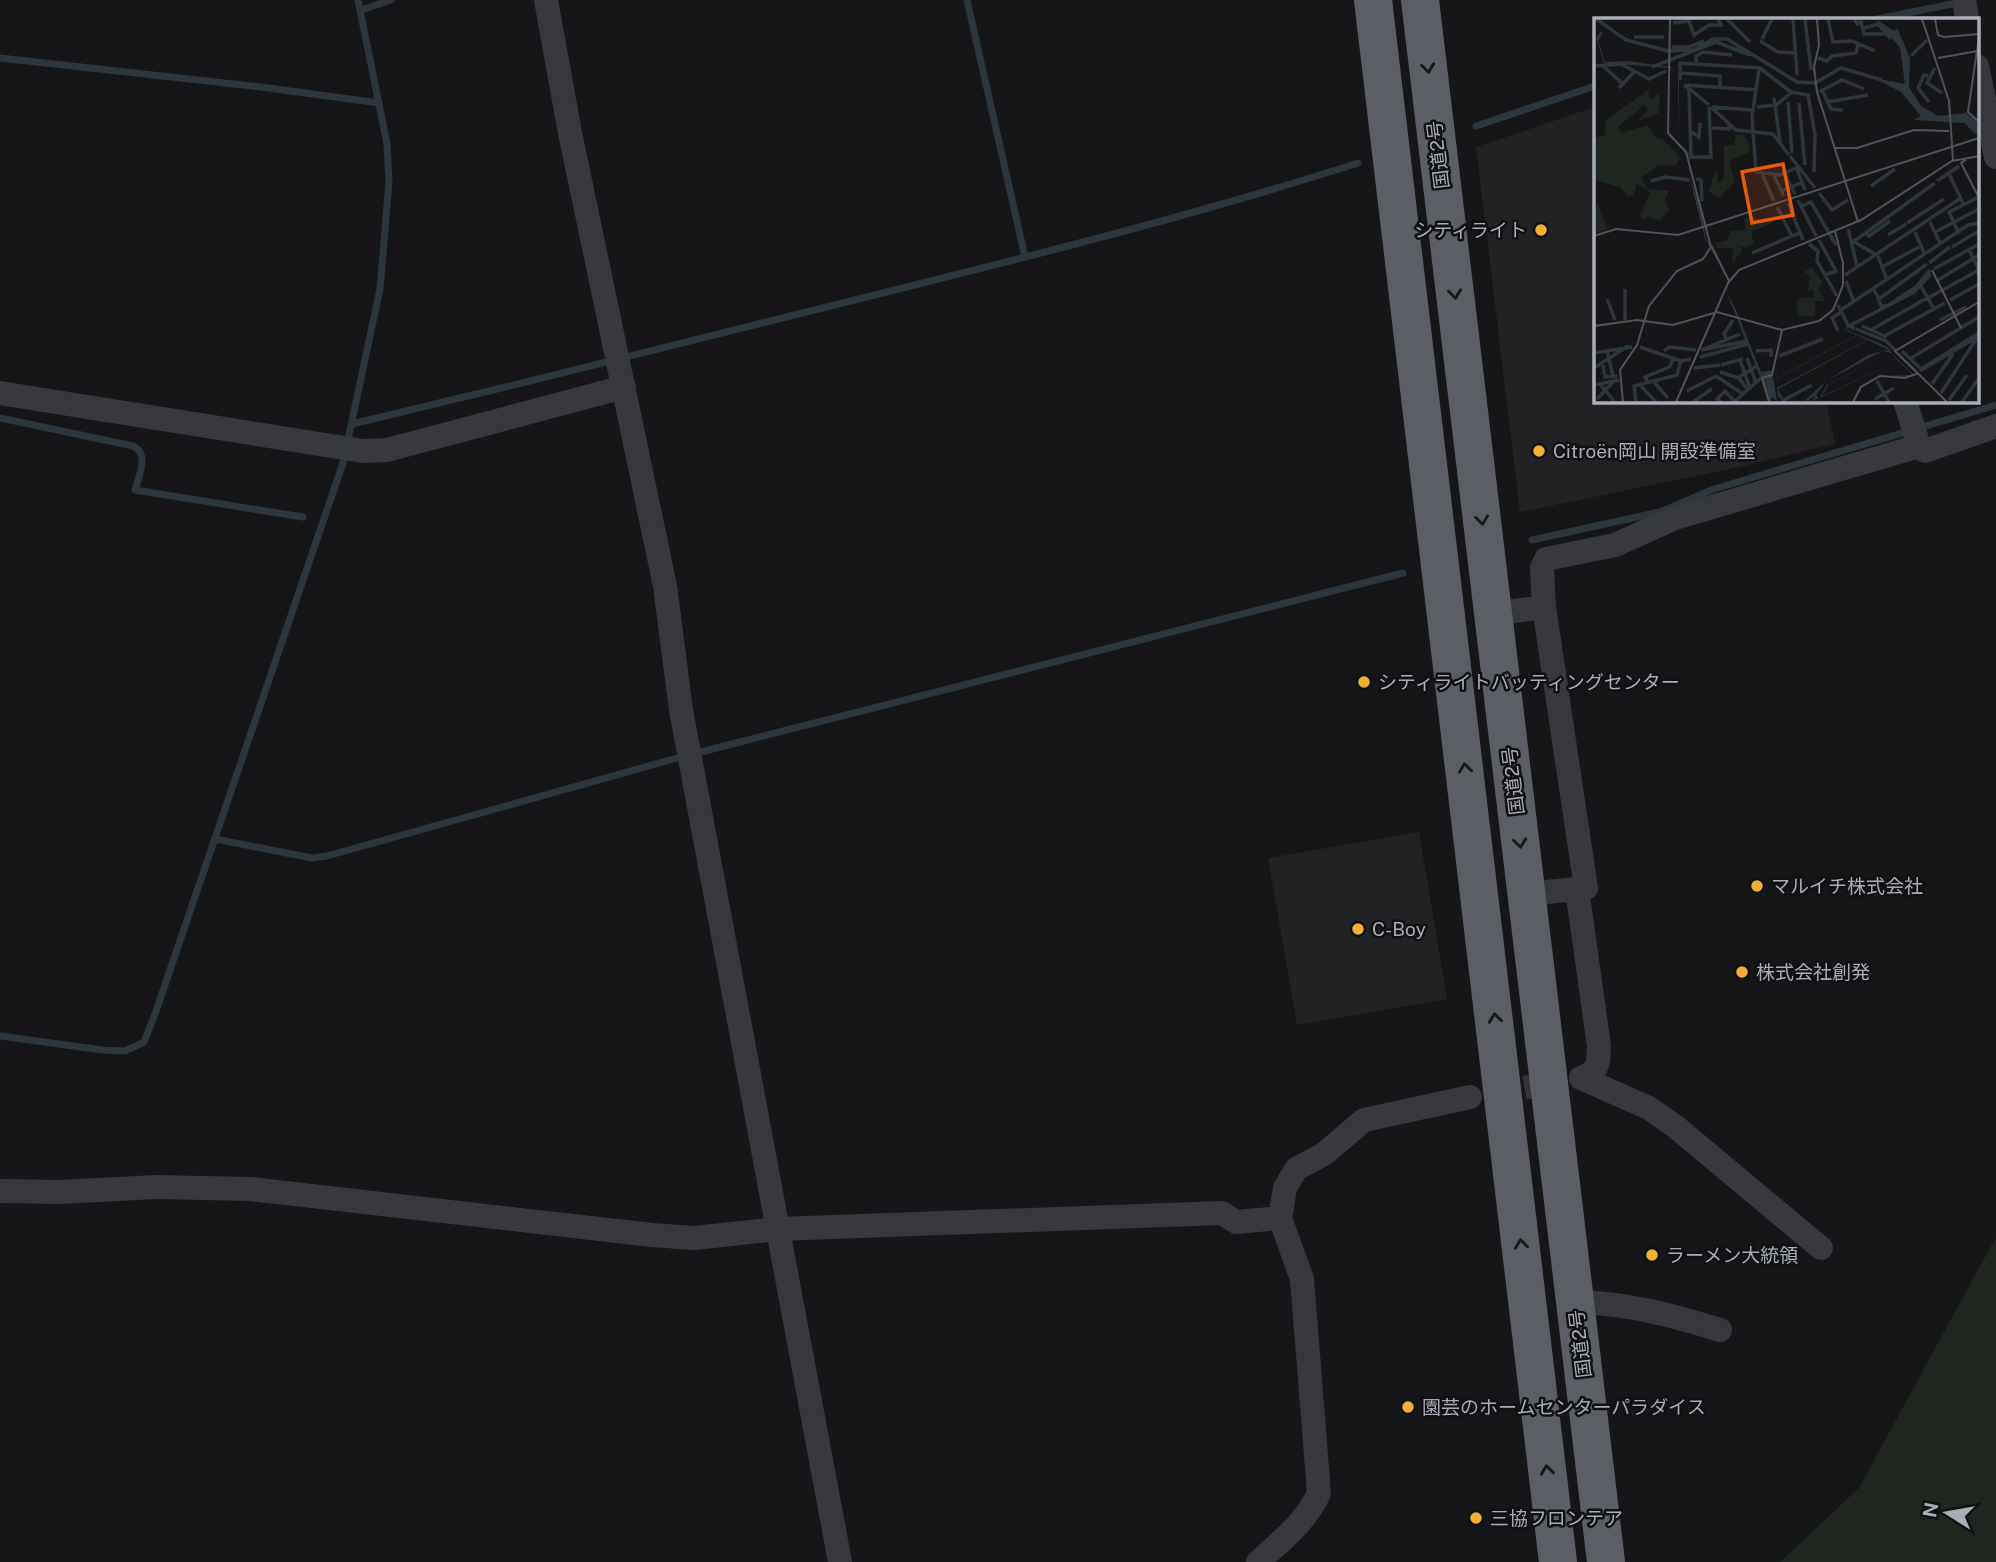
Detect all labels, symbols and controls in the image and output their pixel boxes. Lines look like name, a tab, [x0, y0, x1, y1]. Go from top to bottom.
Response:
inset map	[1594, 18, 1979, 402]
one-way arrow	[1420, 62, 1435, 74]
street label: 国道2号	[1423, 120, 1453, 190]
place label: シティライト	[1414, 219, 1527, 241]
marker: シティライト	[1533, 222, 1549, 238]
one-way arrow	[1447, 288, 1462, 300]
place label: Citroën岡山 開設準備室	[1553, 440, 1756, 462]
marker: Citroën岡山 開設準備室	[1531, 443, 1547, 459]
one-way arrow	[1474, 514, 1489, 525]
place label: シティライトバッティングセンター	[1378, 671, 1680, 693]
marker: シティライトバッティングセンター	[1356, 674, 1372, 690]
street label: 国道2号	[1498, 746, 1528, 816]
one-way arrow	[1458, 762, 1473, 773]
one-way arrow	[1513, 837, 1528, 849]
place label: マルイチ株式会社	[1771, 875, 1923, 897]
marker: マルイチ株式会社	[1749, 878, 1765, 894]
place label: C-Boy	[1372, 918, 1426, 940]
marker: C-Boy	[1350, 921, 1366, 937]
place label: 株式会社創発	[1756, 961, 1870, 983]
marker: 株式会社創発	[1734, 964, 1750, 980]
one-way arrow	[1488, 1012, 1503, 1024]
one-way arrow	[1514, 1238, 1529, 1250]
place label: ラーメン大統領	[1666, 1244, 1798, 1266]
marker: ラーメン大統領	[1644, 1247, 1660, 1263]
street label: 国道2号	[1565, 1309, 1595, 1379]
place label: 園芸のホームセンターパラダイス	[1422, 1396, 1706, 1418]
marker: 園芸のホームセンターパラダイス	[1400, 1399, 1416, 1415]
one-way arrow	[1540, 1464, 1555, 1476]
north arrow	[1912, 1478, 1982, 1548]
text: N	[1918, 1500, 1943, 1519]
place label: 三協フロンテア	[1490, 1507, 1623, 1529]
marker: 三協フロンテア	[1468, 1510, 1484, 1526]

